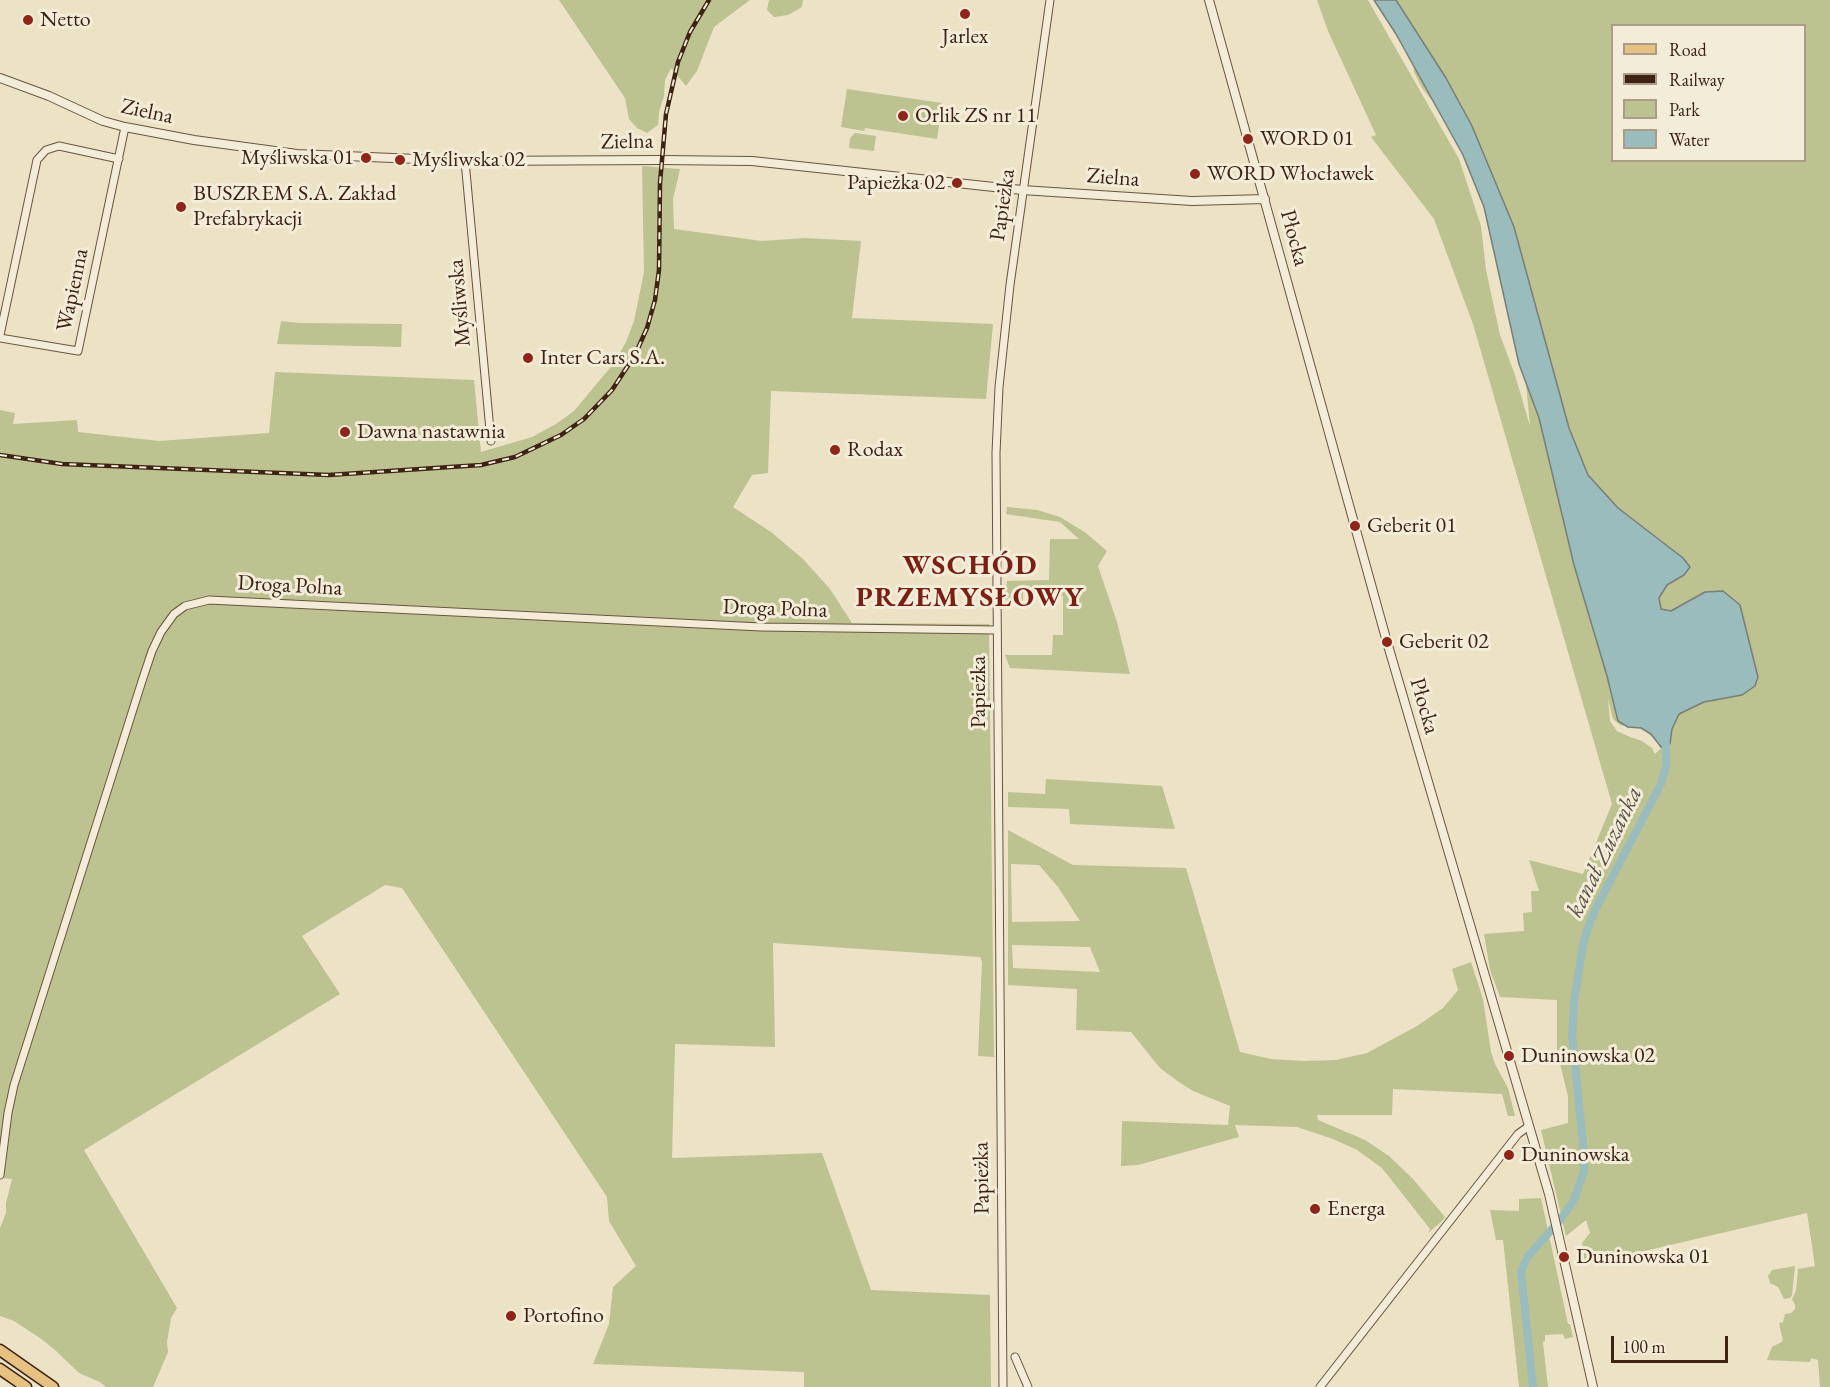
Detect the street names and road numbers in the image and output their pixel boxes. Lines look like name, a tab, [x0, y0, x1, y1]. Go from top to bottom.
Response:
street label: Zielna	[118, 94, 176, 130]
street label: Zielna	[600, 128, 654, 156]
street label: Zielna	[1086, 163, 1140, 193]
street label: Papieżka	[985, 167, 1021, 243]
street label: Płocka	[1274, 207, 1314, 269]
street label: Wapienna	[51, 246, 95, 334]
street label: Myśliwska	[443, 258, 477, 348]
street label: Droga Polna	[237, 570, 343, 602]
street label: Droga Polna	[722, 594, 828, 624]
street label: Papieżka	[966, 656, 992, 728]
street label: Płocka	[1403, 675, 1445, 737]
street label: Papieżka	[968, 1141, 996, 1215]

